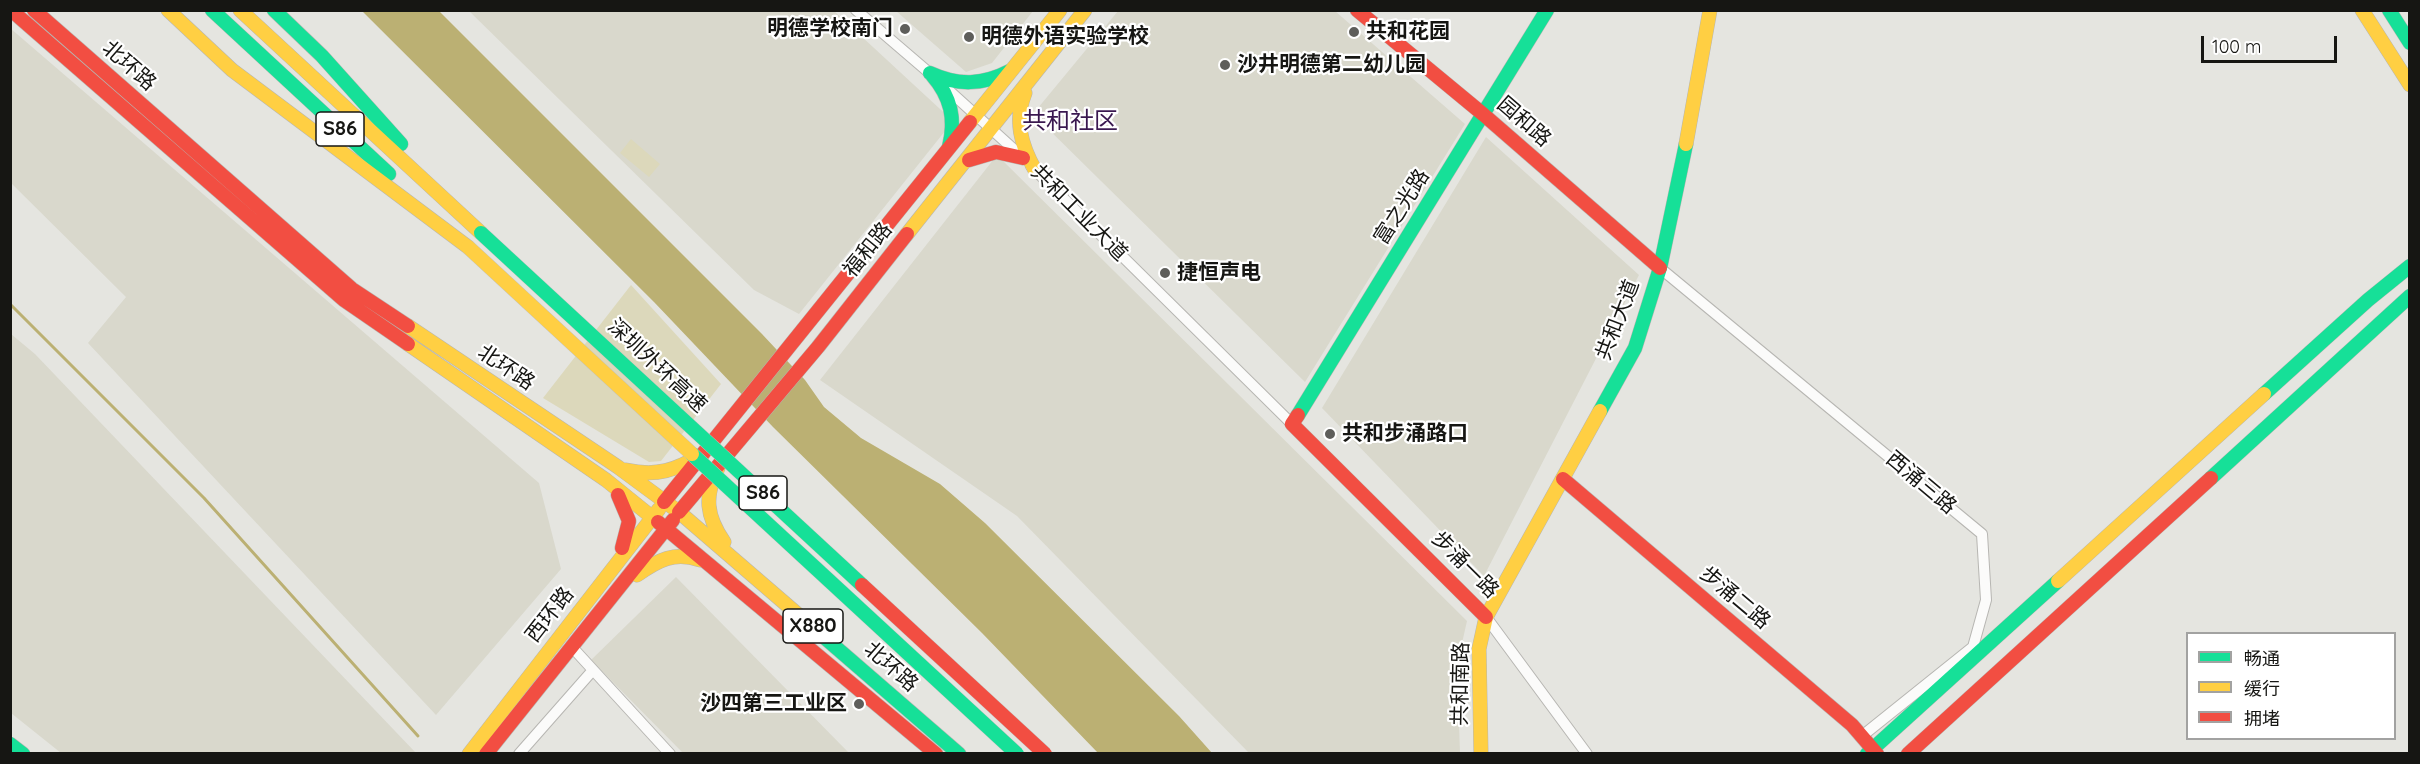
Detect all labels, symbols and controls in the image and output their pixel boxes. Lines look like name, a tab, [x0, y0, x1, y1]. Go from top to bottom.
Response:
place label: 明德学校南门	[767, 16, 893, 42]
place label: 共和花园	[1366, 19, 1450, 45]
marker: 明德学校南门	[898, 22, 912, 36]
place label: 明德外语实验学校	[981, 24, 1149, 50]
scale bar	[2204, 24, 2340, 62]
marker: 共和花园	[1347, 25, 1361, 39]
marker: 明德外语实验学校	[962, 30, 976, 44]
text: 100 m	[2212, 35, 2261, 58]
street label: 北环路	[97, 36, 161, 96]
place label: 沙井明德第二幼儿园	[1237, 52, 1426, 78]
marker: 沙井明德第二幼儿园	[1218, 58, 1232, 72]
street label: 园和路	[1492, 92, 1556, 152]
district label: 共和社区	[1022, 108, 1118, 136]
road number: S86	[316, 112, 364, 146]
street label: 共和工业大道	[1026, 160, 1132, 266]
street label: 富之光路	[1369, 165, 1435, 249]
street label: 福和路	[838, 218, 898, 282]
place label: 捷恒声电	[1177, 260, 1261, 286]
marker: 捷恒声电	[1158, 266, 1172, 280]
street label: 共和大道	[1591, 276, 1645, 364]
street label: 深圳外环高速	[602, 314, 712, 418]
street label: 北环路	[473, 340, 539, 396]
place label: 共和步涌路口	[1342, 421, 1468, 447]
marker: 共和步涌路口	[1323, 427, 1337, 441]
street label: 西涌三路	[1881, 446, 1961, 520]
road number: S86	[739, 476, 787, 510]
street label: 步涌一路	[1426, 526, 1504, 604]
street label: 步涌二路	[1695, 561, 1775, 635]
street label: 西环路	[521, 582, 579, 648]
road number: X880	[783, 609, 843, 643]
legend	[2186, 632, 2396, 740]
street label: 北环路	[859, 637, 923, 697]
street label: 共和南路	[1448, 642, 1474, 726]
text: 畅通	[2244, 647, 2280, 670]
text: 缓行	[2244, 677, 2280, 700]
place label: 沙四第三工业区	[700, 691, 847, 717]
marker: 沙四第三工业区	[852, 697, 866, 711]
text: 拥堵	[2244, 707, 2280, 730]

